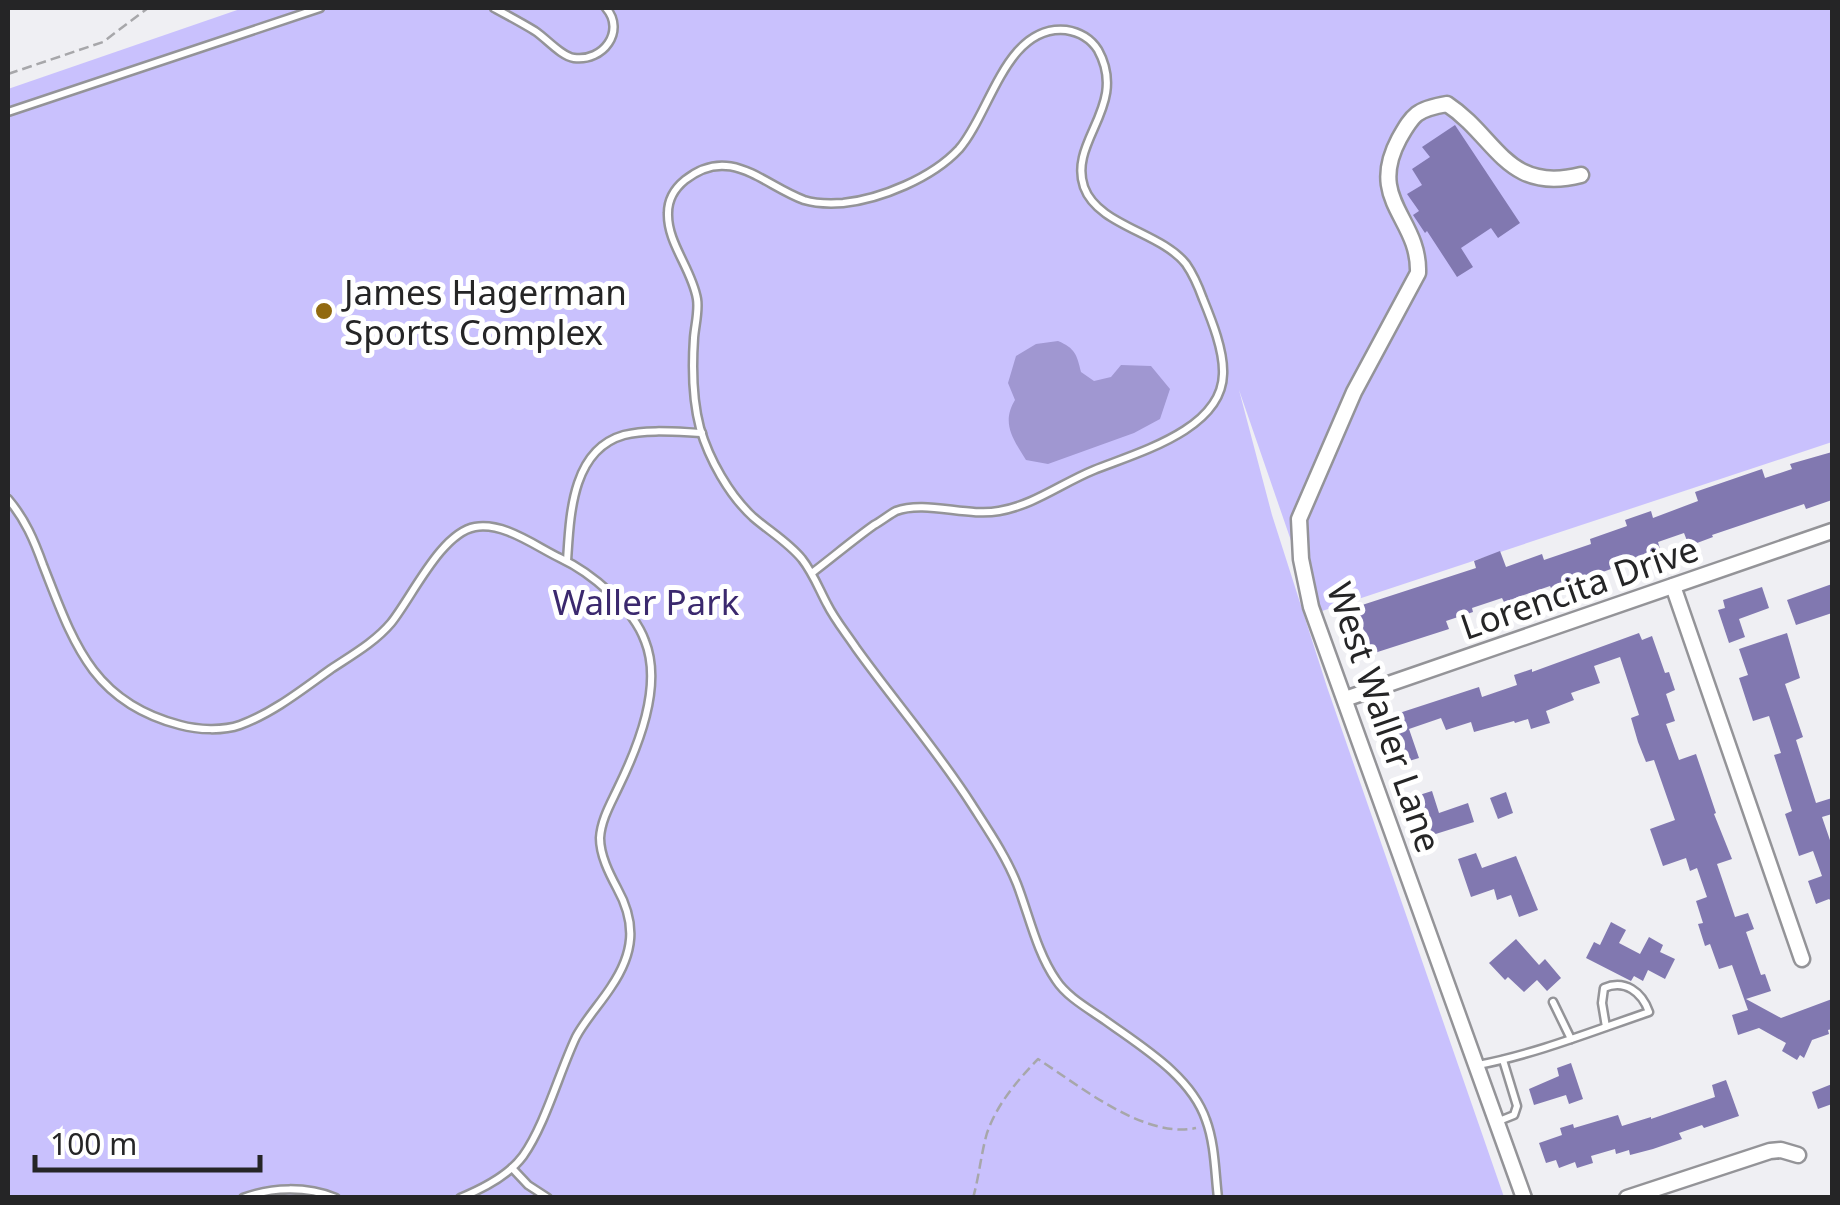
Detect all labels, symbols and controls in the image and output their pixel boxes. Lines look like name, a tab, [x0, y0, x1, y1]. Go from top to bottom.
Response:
place label: James Hagerman Sports Complex	[341, 268, 627, 355]
marker: James Hagerman Sports Complex	[313, 300, 335, 322]
street label: Lorencita Drive	[1454, 524, 1704, 650]
street label: West Waller Lane	[1317, 576, 1453, 858]
park label: Waller Park	[553, 578, 740, 625]
scale bar	[35, 1110, 260, 1172]
text: 100 m	[50, 1123, 137, 1164]

